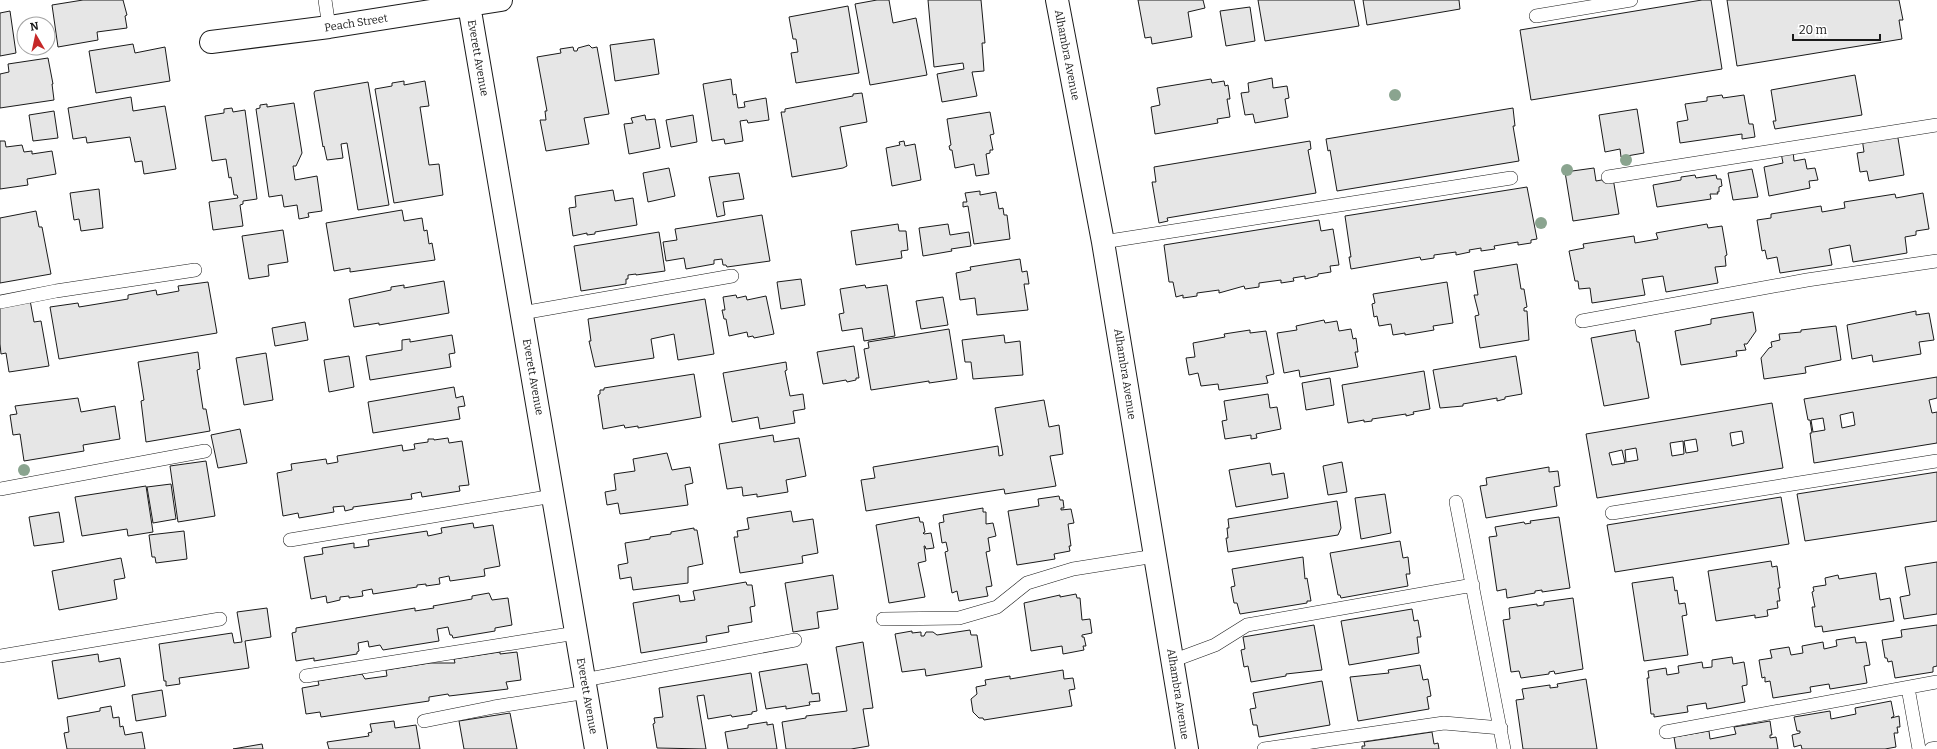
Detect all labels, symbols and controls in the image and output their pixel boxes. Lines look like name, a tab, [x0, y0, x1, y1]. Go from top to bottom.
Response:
street label: Alhambra Avenue	[1052, 9, 1082, 101]
street label: Peach Street	[323, 12, 389, 34]
north arrow	[16, 16, 56, 56]
scale bar	[1793, 16, 1880, 42]
text: N	[29, 19, 40, 34]
street label: Everett Avenue	[465, 19, 491, 97]
text: 20 m	[1799, 23, 1828, 37]
street label: Alhambra Avenue	[1111, 328, 1139, 420]
street label: Everett Avenue	[520, 338, 546, 416]
street label: Alhambra Avenue	[1164, 648, 1192, 740]
street label: Everett Avenue	[574, 657, 600, 735]

